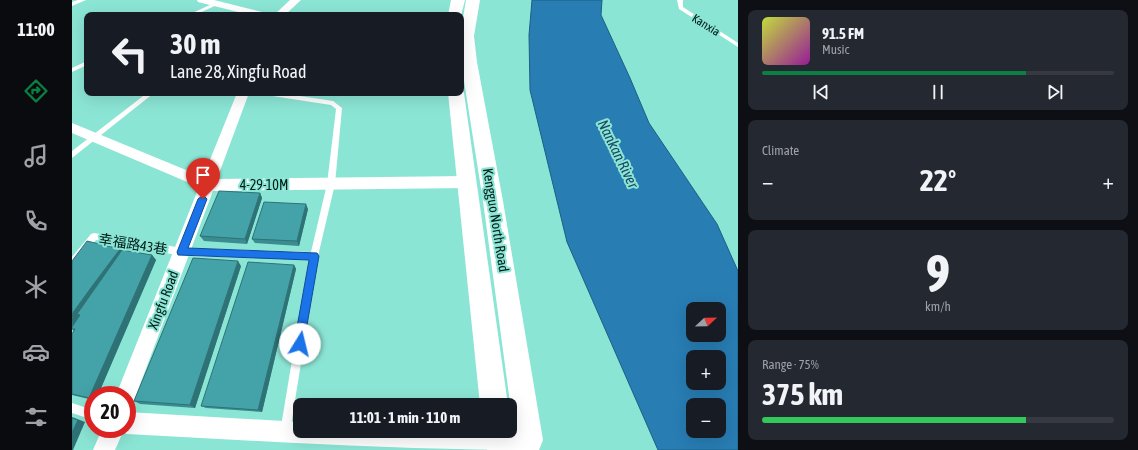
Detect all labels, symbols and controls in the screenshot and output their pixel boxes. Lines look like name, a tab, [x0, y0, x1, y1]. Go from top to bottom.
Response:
street label: Kanxia	[689, 11, 723, 39]
text: 11:00	[17, 19, 55, 40]
text: 91.5 FM	[822, 25, 864, 42]
icon: left	[104, 28, 156, 80]
text: 30 m	[170, 28, 220, 60]
text: Music	[822, 42, 849, 57]
text: Lane 28, Xingfu Road	[170, 61, 307, 82]
icon: directions	[22, 77, 50, 105]
icon: previous	[810, 81, 832, 103]
icon: pause	[927, 81, 949, 103]
icon: next	[1044, 81, 1066, 103]
water label: Nankan River	[595, 117, 643, 191]
icon: music	[22, 142, 50, 170]
text: Climate	[762, 143, 799, 158]
pin	[186, 158, 220, 199]
text: 22°	[920, 163, 956, 197]
icon: arrive	[192, 164, 214, 186]
street label: Kengguo North Road	[480, 167, 512, 273]
text: −	[762, 168, 773, 194]
text: +	[1103, 168, 1114, 194]
street label: 4-29-10M	[240, 177, 288, 193]
icon: phone	[22, 207, 50, 235]
street label: 幸福路43巷	[98, 231, 168, 257]
text: 9	[926, 243, 950, 303]
street label: Xingfu Road	[144, 268, 182, 332]
icon: climate	[22, 273, 50, 301]
text: km/h	[925, 299, 951, 314]
north arrow	[686, 302, 726, 342]
map controls	[686, 302, 726, 438]
position arrow	[279, 323, 321, 365]
icon: car	[22, 338, 50, 366]
button: +	[686, 350, 726, 390]
text: Range · 75%	[762, 357, 819, 372]
text: 375 km	[762, 377, 843, 411]
speed limit sign: 20	[84, 386, 136, 438]
button: −	[686, 398, 726, 438]
icon: filters	[22, 403, 50, 431]
text: 11:01 · 1 min · 110 m	[350, 409, 460, 426]

